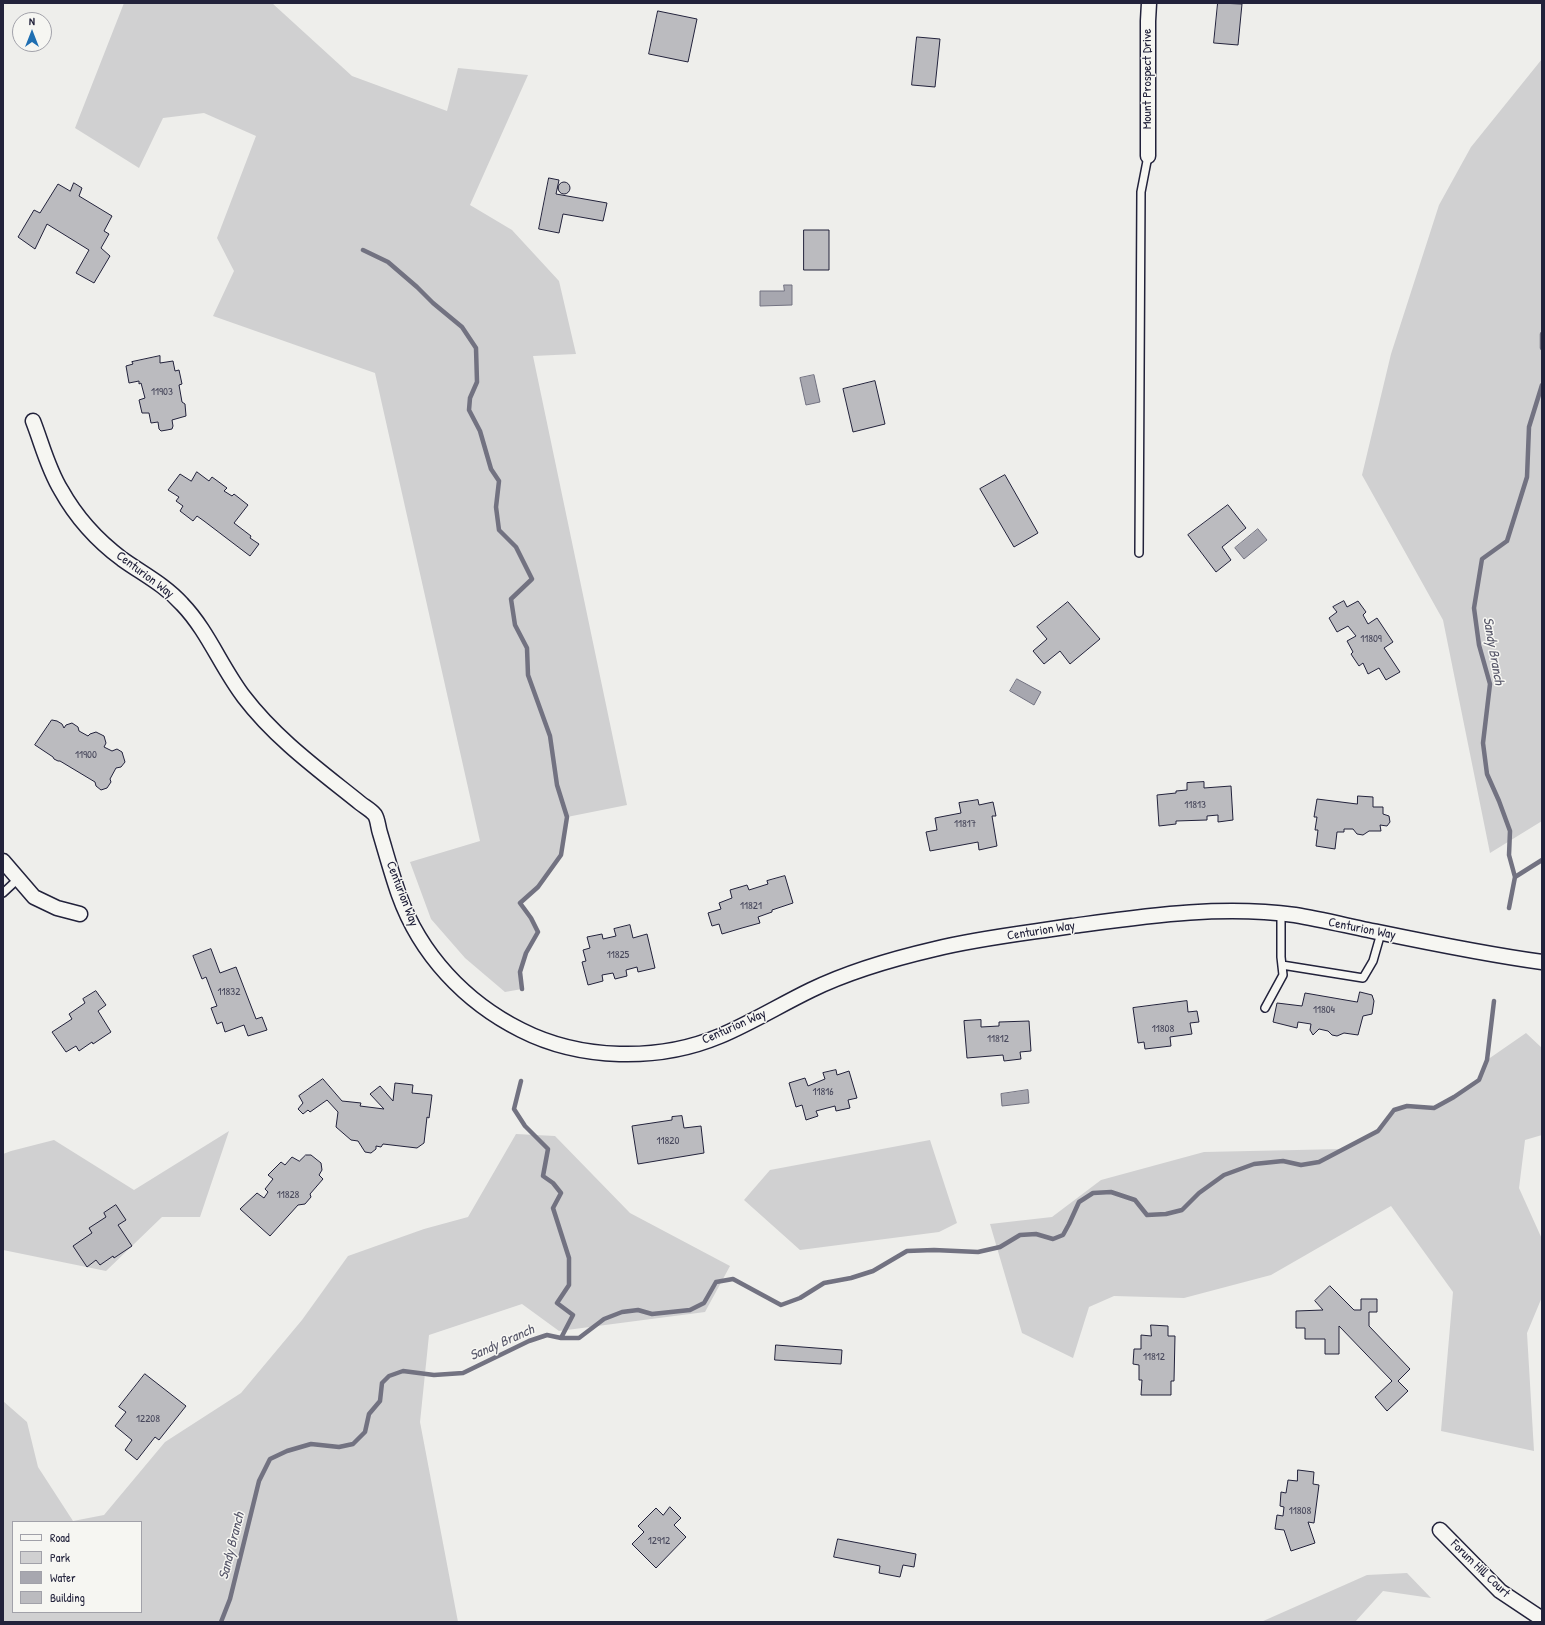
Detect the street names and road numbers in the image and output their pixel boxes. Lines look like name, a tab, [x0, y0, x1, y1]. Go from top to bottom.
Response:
street label: Mount Prospect Drive	[1140, 29, 1156, 129]
street label: Centurion Way	[113, 548, 177, 602]
street label: Centurion Way	[382, 859, 422, 929]
street label: Centurion Way	[1327, 915, 1397, 943]
street label: Centurion Way	[1006, 918, 1076, 944]
street label: Centurion Way	[700, 1006, 768, 1048]
street label: Forum Hill Court	[1447, 1537, 1513, 1601]

